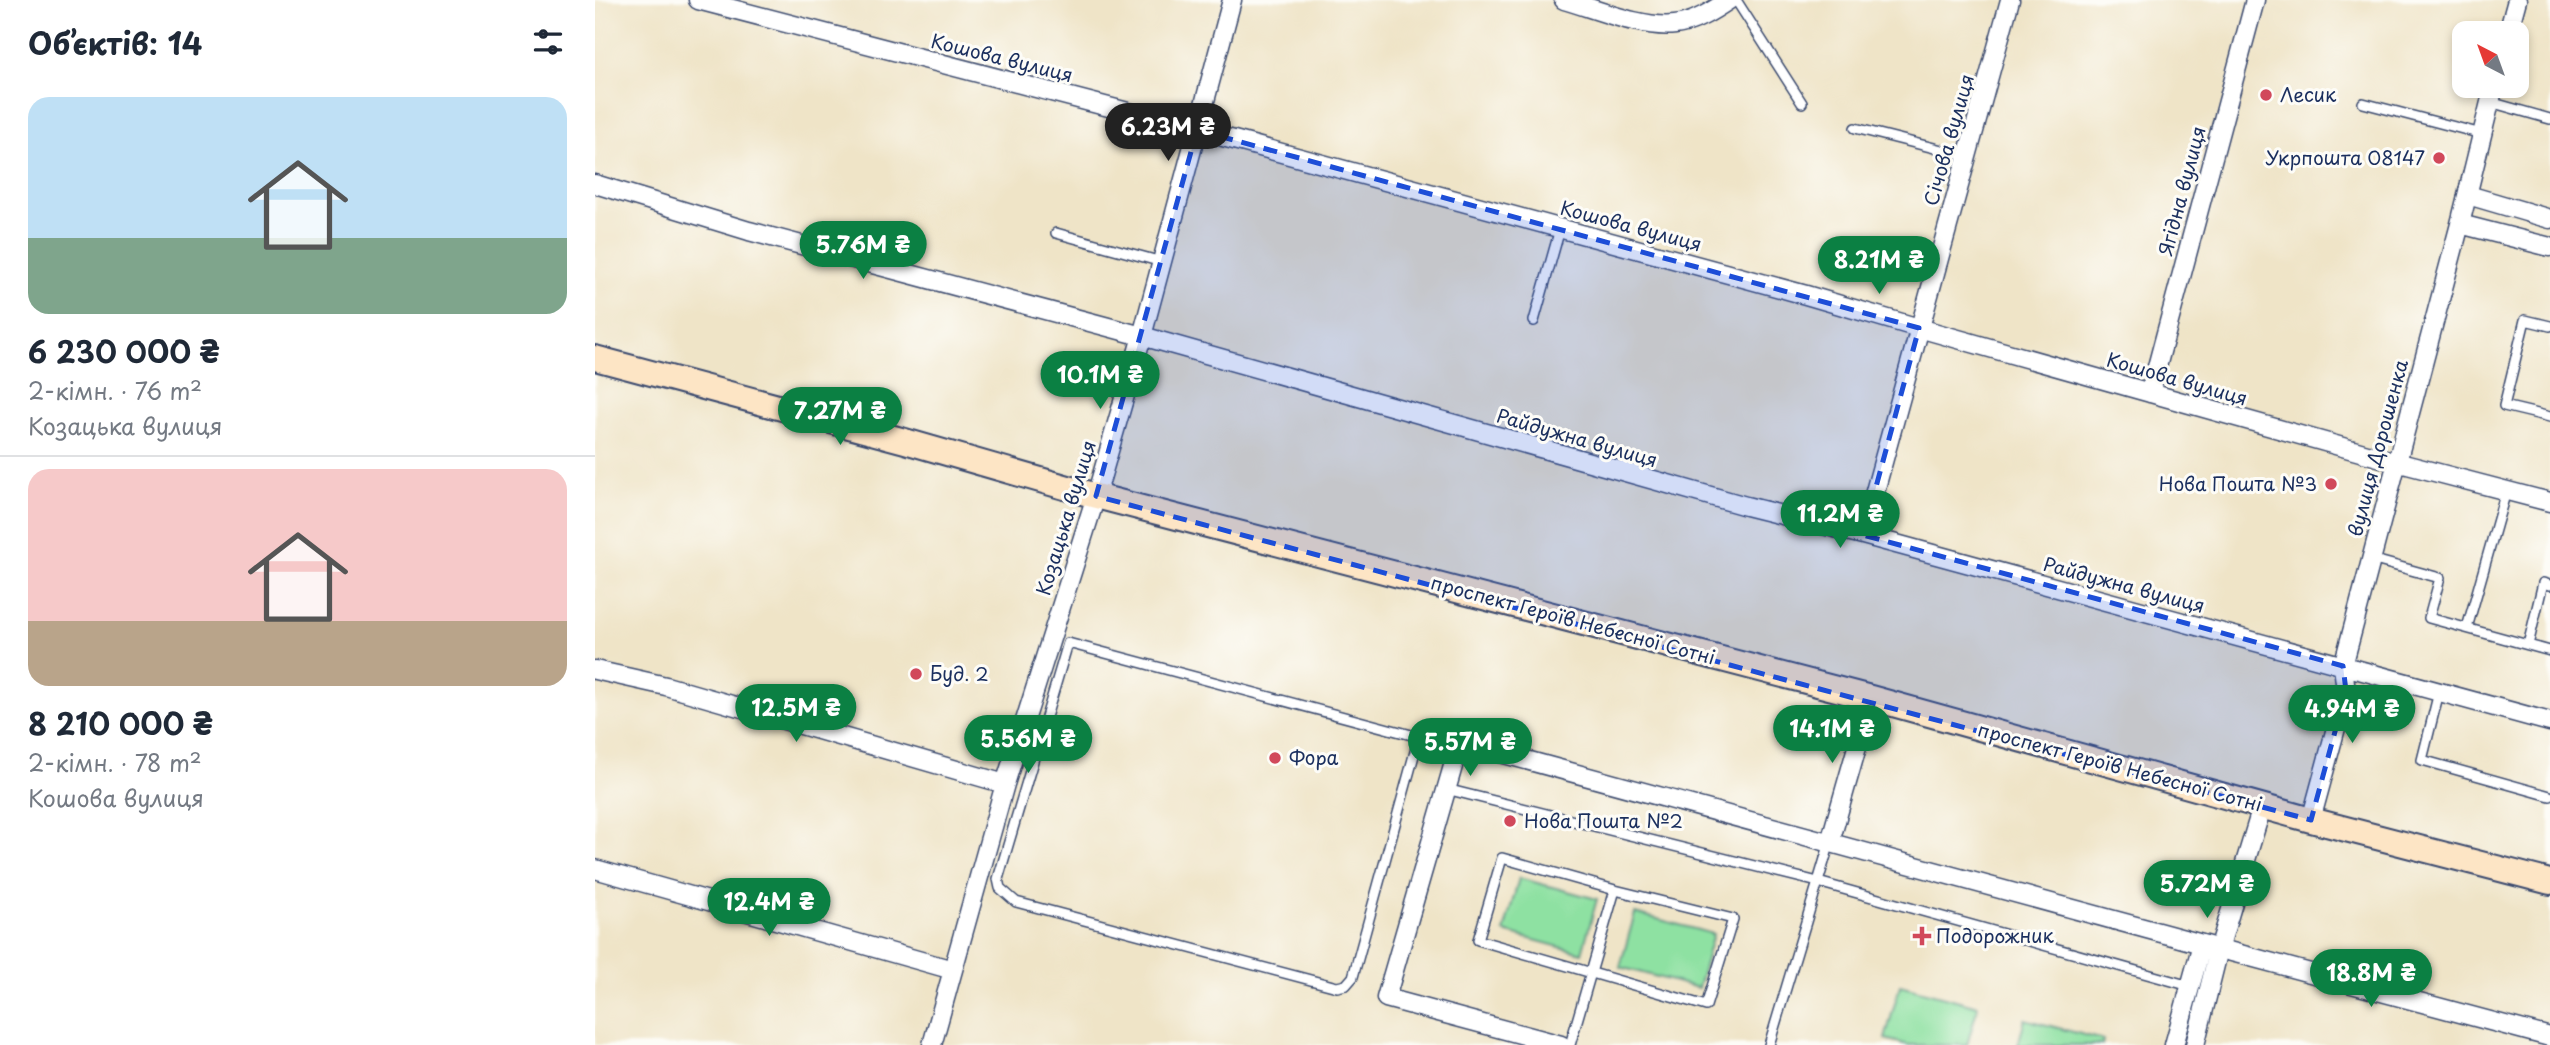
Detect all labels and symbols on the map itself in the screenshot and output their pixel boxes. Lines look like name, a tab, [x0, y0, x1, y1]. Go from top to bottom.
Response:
north arrow	[2452, 21, 2529, 98]
street label: Кошова вулиця	[928, 26, 1076, 88]
street label: Січова вулиця	[1916, 71, 1980, 209]
place label: Лесик	[2280, 80, 2337, 108]
marker: Лесик	[2258, 87, 2274, 103]
pin: 6.23M ₴	[1103, 104, 1233, 163]
street label: Ягідна вулиця	[2150, 123, 2212, 259]
place label: Укрпошта 08147	[2266, 143, 2425, 171]
marker: Укрпошта 08147	[2431, 150, 2447, 166]
street label: Кошова вулиця	[1557, 193, 1705, 257]
pin: 5.76M ₴	[798, 222, 928, 281]
pin: 8.21M ₴	[1814, 236, 1944, 296]
street label: Кошова вулиця	[2104, 345, 2251, 412]
pin: 10.1M ₴	[1035, 352, 1165, 411]
street label: вулиця Дорошенка	[2340, 356, 2414, 539]
pin: 7.27M ₴	[775, 388, 905, 447]
street label: Райдужна вулиця	[1494, 401, 1661, 473]
street label: Козацька вулиця	[1028, 437, 1102, 599]
place label: Нова Пошта №3	[2159, 469, 2317, 497]
marker: Нова Пошта №3	[2323, 476, 2339, 492]
pin: 11.2M ₴	[1775, 490, 1905, 550]
street label: Райдужна вулиця	[2040, 549, 2208, 619]
street label: проспект Героїв Небесної Сотні	[1428, 568, 1719, 671]
place label: Буд. 2	[930, 659, 989, 687]
marker: Буд. 2	[908, 666, 924, 682]
pin: 12.5M ₴	[731, 684, 861, 744]
pin: 4.94M ₴	[2287, 686, 2417, 745]
pin: 14.1M ₴	[1767, 706, 1897, 765]
street label: проспект Героїв Небесної Сотні	[1975, 715, 2266, 818]
pin: 5.56M ₴	[963, 716, 1093, 775]
pin: 5.57M ₴	[1405, 718, 1535, 778]
place label: Фора	[1289, 743, 1339, 771]
marker: Фора	[1267, 750, 1283, 766]
place label: Нова Пошта №2	[1524, 806, 1683, 834]
marker: Нова Пошта №2	[1502, 813, 1518, 829]
pin: 5.72M ₴	[2142, 860, 2272, 920]
pin: 12.4M ₴	[704, 878, 834, 938]
place label: Подорожник	[1936, 921, 2055, 949]
marker: Подорожник	[1914, 928, 1930, 944]
pin: 18.8M ₴	[2306, 950, 2436, 1009]

